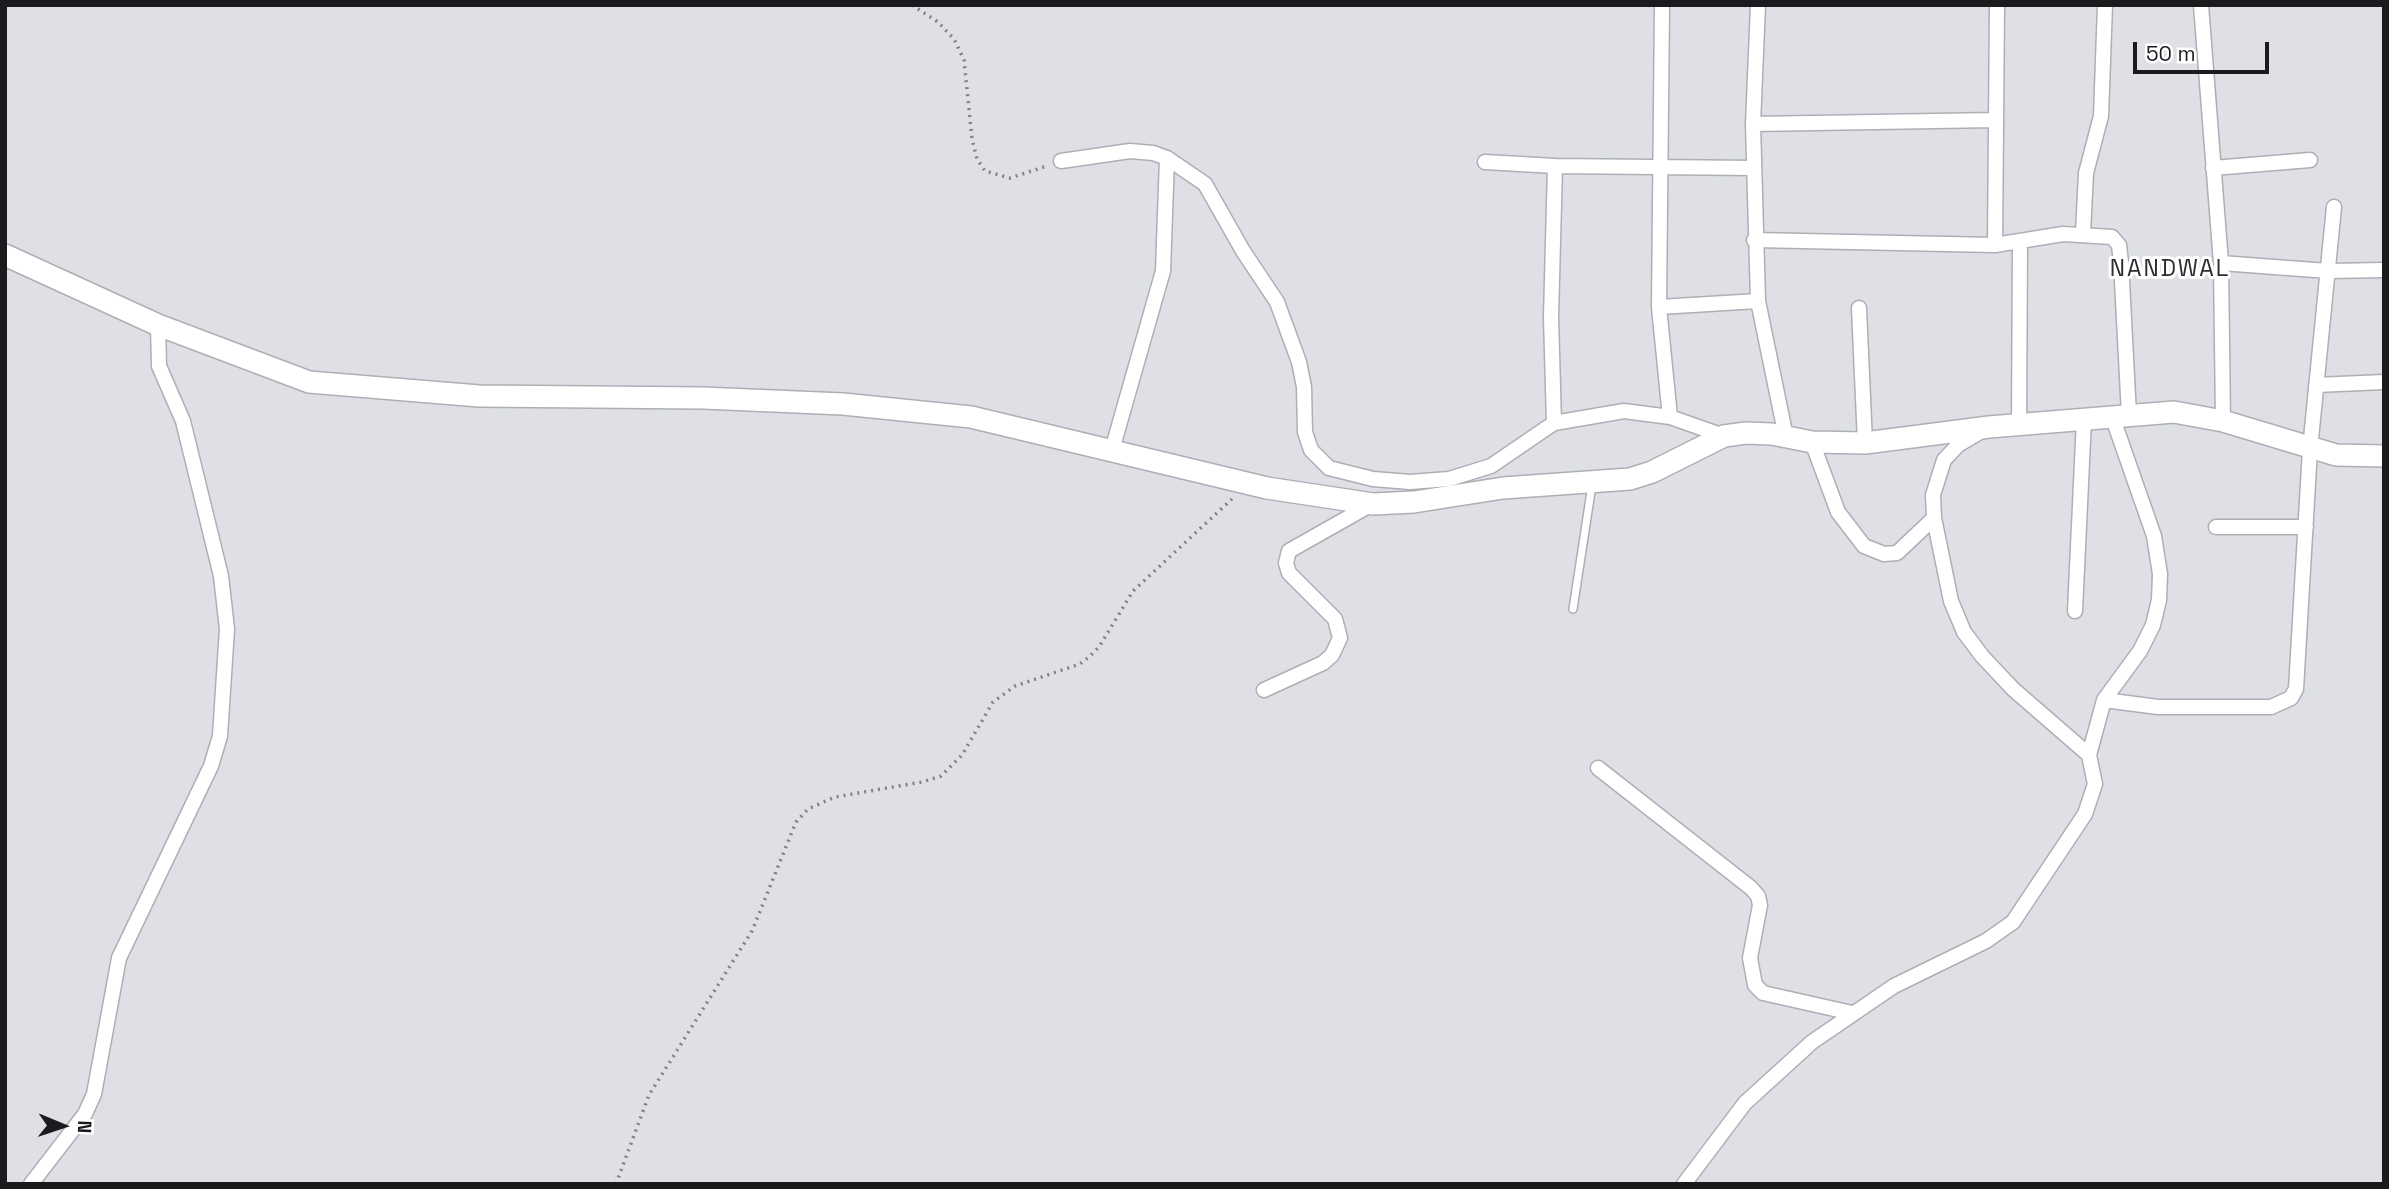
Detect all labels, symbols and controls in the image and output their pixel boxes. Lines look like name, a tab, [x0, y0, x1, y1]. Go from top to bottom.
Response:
scale bar	[2137, 28, 2274, 72]
text: 50 m	[2146, 40, 2196, 67]
district label: NANDWAL	[2111, 256, 2229, 284]
north arrow	[28, 1091, 98, 1161]
text: N	[72, 1120, 97, 1134]

